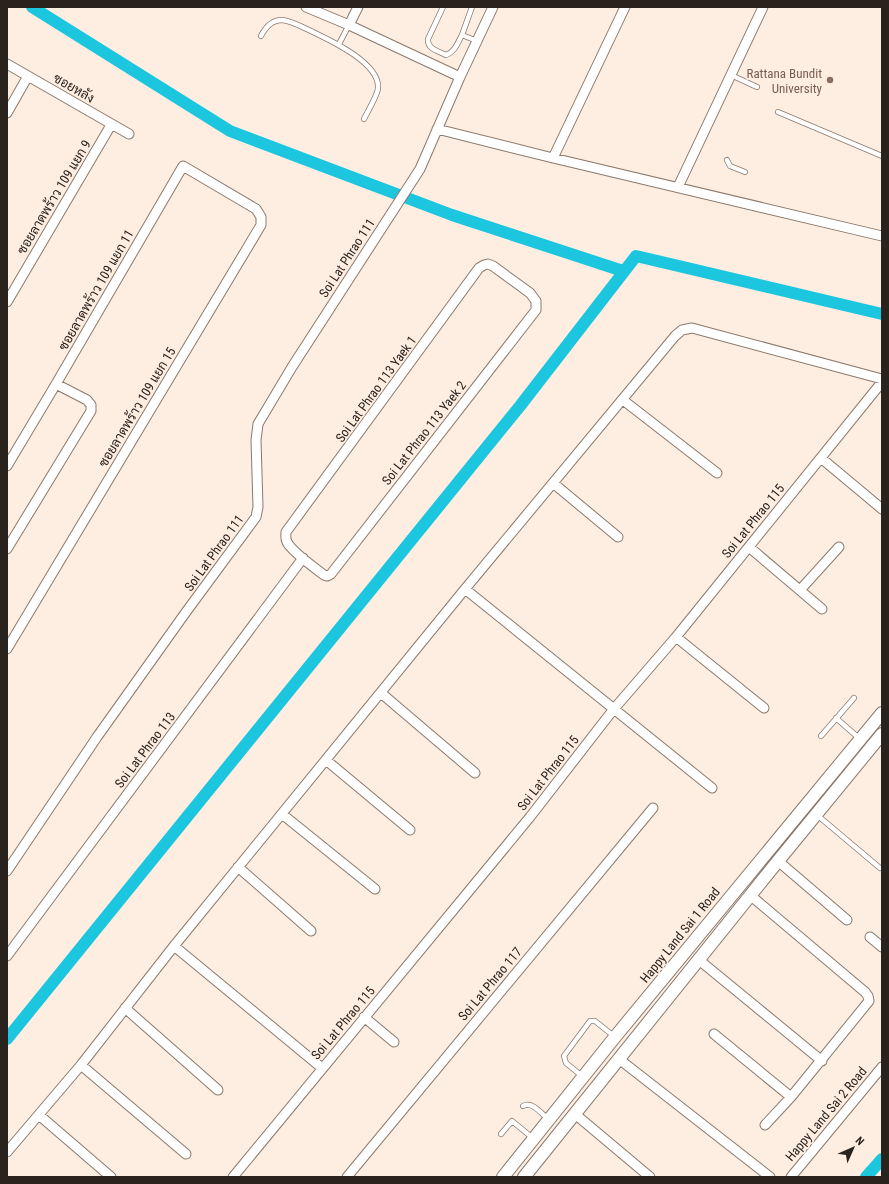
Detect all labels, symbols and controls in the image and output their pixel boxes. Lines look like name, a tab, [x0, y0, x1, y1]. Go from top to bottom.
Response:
place label: Rattana Bundit University	[746, 66, 823, 96]
street label: ซอยหลัง	[51, 70, 97, 106]
marker: Rattana Bundit University	[825, 75, 835, 85]
street label: ซอยลาดพร้าว 109 แยก 9	[12, 136, 94, 257]
street label: Soi Lat Phrao 111	[316, 216, 378, 300]
street label: ซอยลาดพร้าว 109 แยก 11	[54, 226, 137, 353]
street label: Soi Lat Phrao 113 Yaek 1	[332, 333, 420, 445]
street label: ซอยลาดพร้าว 109 แยก 15	[94, 344, 179, 469]
street label: Soi Lat Phrao 113 Yaek 2	[379, 378, 469, 488]
street label: Soi Lat Phrao 115	[719, 481, 787, 561]
street label: Soi Lat Phrao 111	[181, 512, 247, 594]
street label: Soi Lat Phrao 113	[112, 709, 178, 791]
street label: Soi Lat Phrao 115	[514, 733, 582, 813]
street label: Happy Land Sai 1 Road	[637, 884, 723, 986]
street label: Soi Lat Phrao 117	[455, 944, 525, 1024]
street label: Soi Lat Phrao 115	[308, 983, 378, 1063]
street label: Happy Land Sai 2 Road	[782, 1064, 870, 1164]
north arrow	[833, 1128, 873, 1168]
text: N	[853, 1134, 867, 1148]

